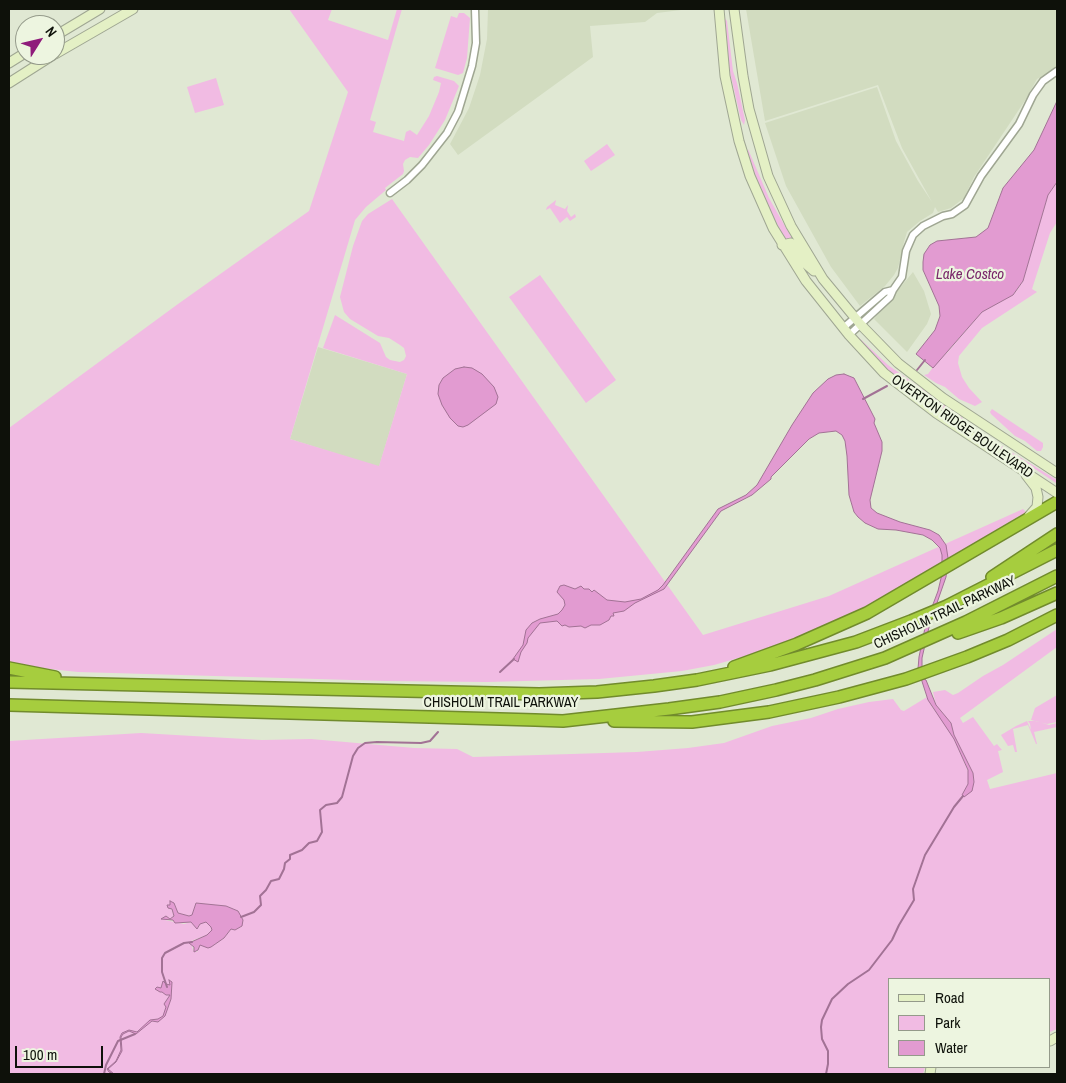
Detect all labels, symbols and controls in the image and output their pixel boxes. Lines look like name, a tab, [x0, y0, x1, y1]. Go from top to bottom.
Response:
north arrow	[15, 15, 65, 65]
text: N	[42, 23, 61, 40]
water label: Lake Costco	[936, 266, 1004, 284]
street label: OVERTON RIDGE BOULEVARD	[888, 372, 1036, 482]
street label: CHISHOLM TRAIL PARKWAY	[871, 573, 1019, 653]
street label: CHISHOLM TRAIL PARKWAY	[424, 695, 578, 711]
legend	[888, 978, 1051, 1068]
text: Road	[935, 987, 964, 1008]
text: Park	[935, 1012, 960, 1033]
scale bar	[18, 1036, 105, 1068]
text: Water	[935, 1037, 967, 1058]
text: 100 m	[23, 1044, 57, 1065]

